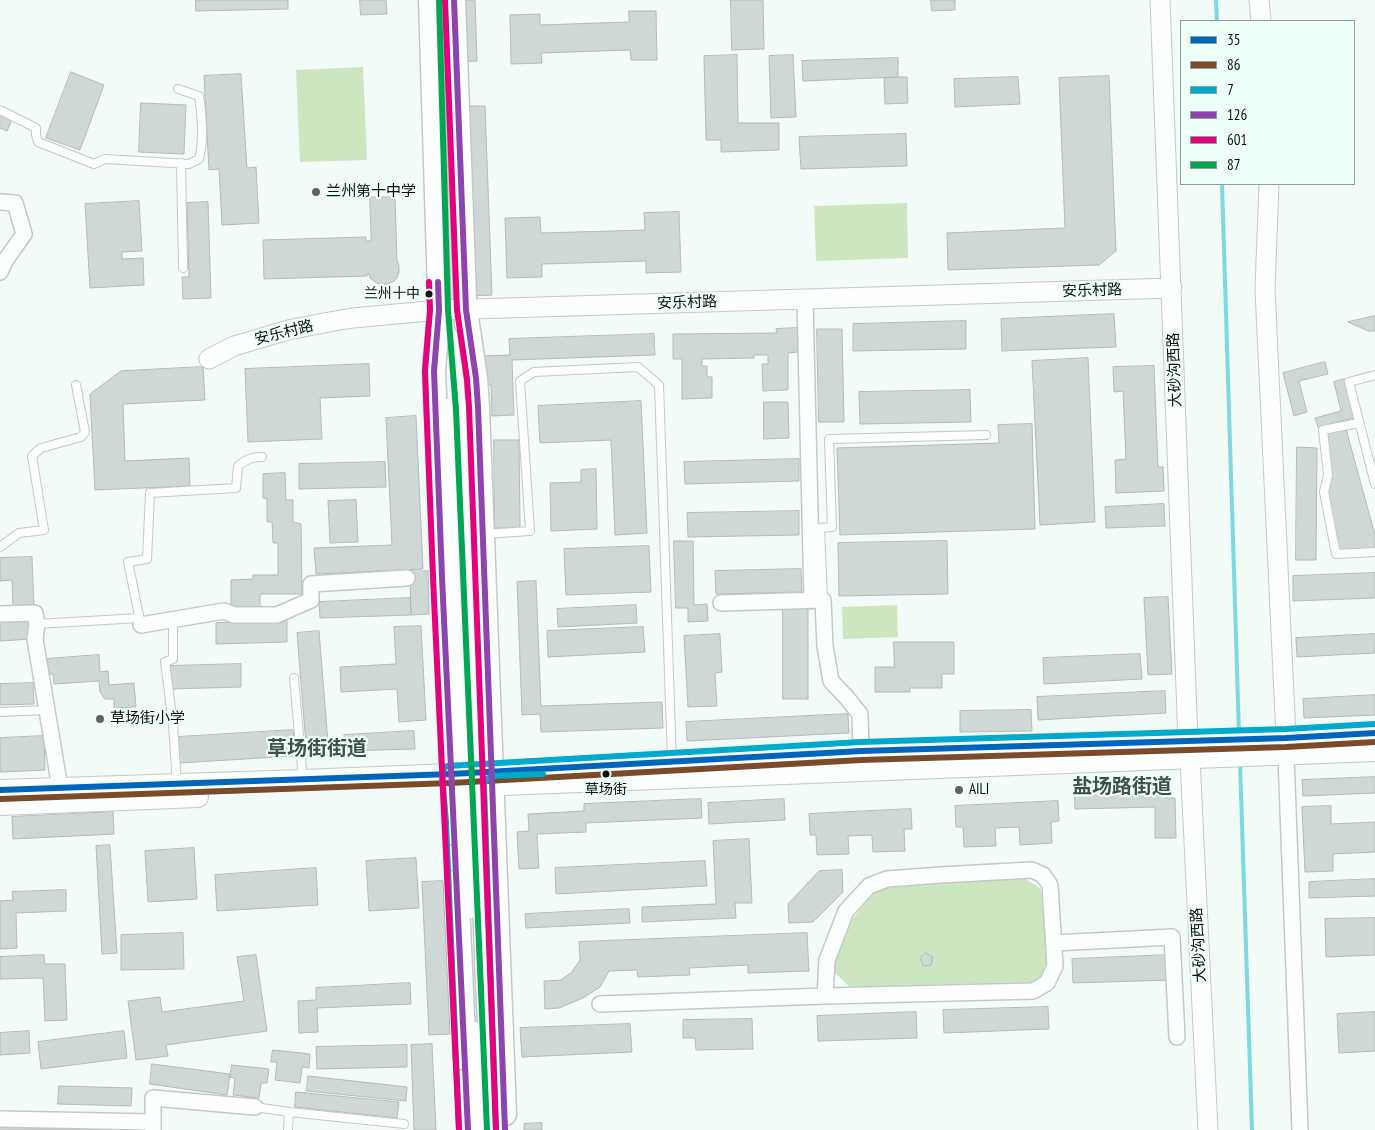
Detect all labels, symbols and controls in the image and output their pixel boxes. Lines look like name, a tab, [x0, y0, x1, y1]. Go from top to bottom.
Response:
legend	[1180, 20, 1355, 185]
text: 35	[1227, 30, 1241, 49]
text: 86	[1227, 55, 1241, 74]
text: 7	[1227, 80, 1234, 99]
text: 126	[1227, 105, 1247, 124]
text: 601	[1227, 130, 1247, 149]
text: 87	[1227, 155, 1241, 174]
place label: 兰州第十中学	[326, 183, 416, 201]
marker: 兰州第十中学	[310, 186, 322, 198]
street label: 安乐村路	[1062, 281, 1122, 301]
place label: 兰州十中	[364, 286, 420, 302]
marker: 兰州十中	[424, 289, 434, 299]
street label: 安乐村路	[657, 293, 717, 313]
street label: 安乐村路	[253, 317, 315, 349]
street label: 大砂沟西路	[1165, 332, 1185, 408]
place label: 草场街小学	[110, 710, 185, 728]
marker: 草场街小学	[94, 713, 106, 725]
district label: 草场街街道	[267, 737, 367, 761]
marker: 草场街	[601, 769, 611, 779]
district label: 盐场路街道	[1072, 775, 1172, 799]
place label: AILI	[969, 781, 989, 799]
place label: 草场街	[585, 782, 627, 798]
marker: AILI	[953, 784, 965, 796]
street label: 大砂沟西路	[1188, 907, 1210, 983]

